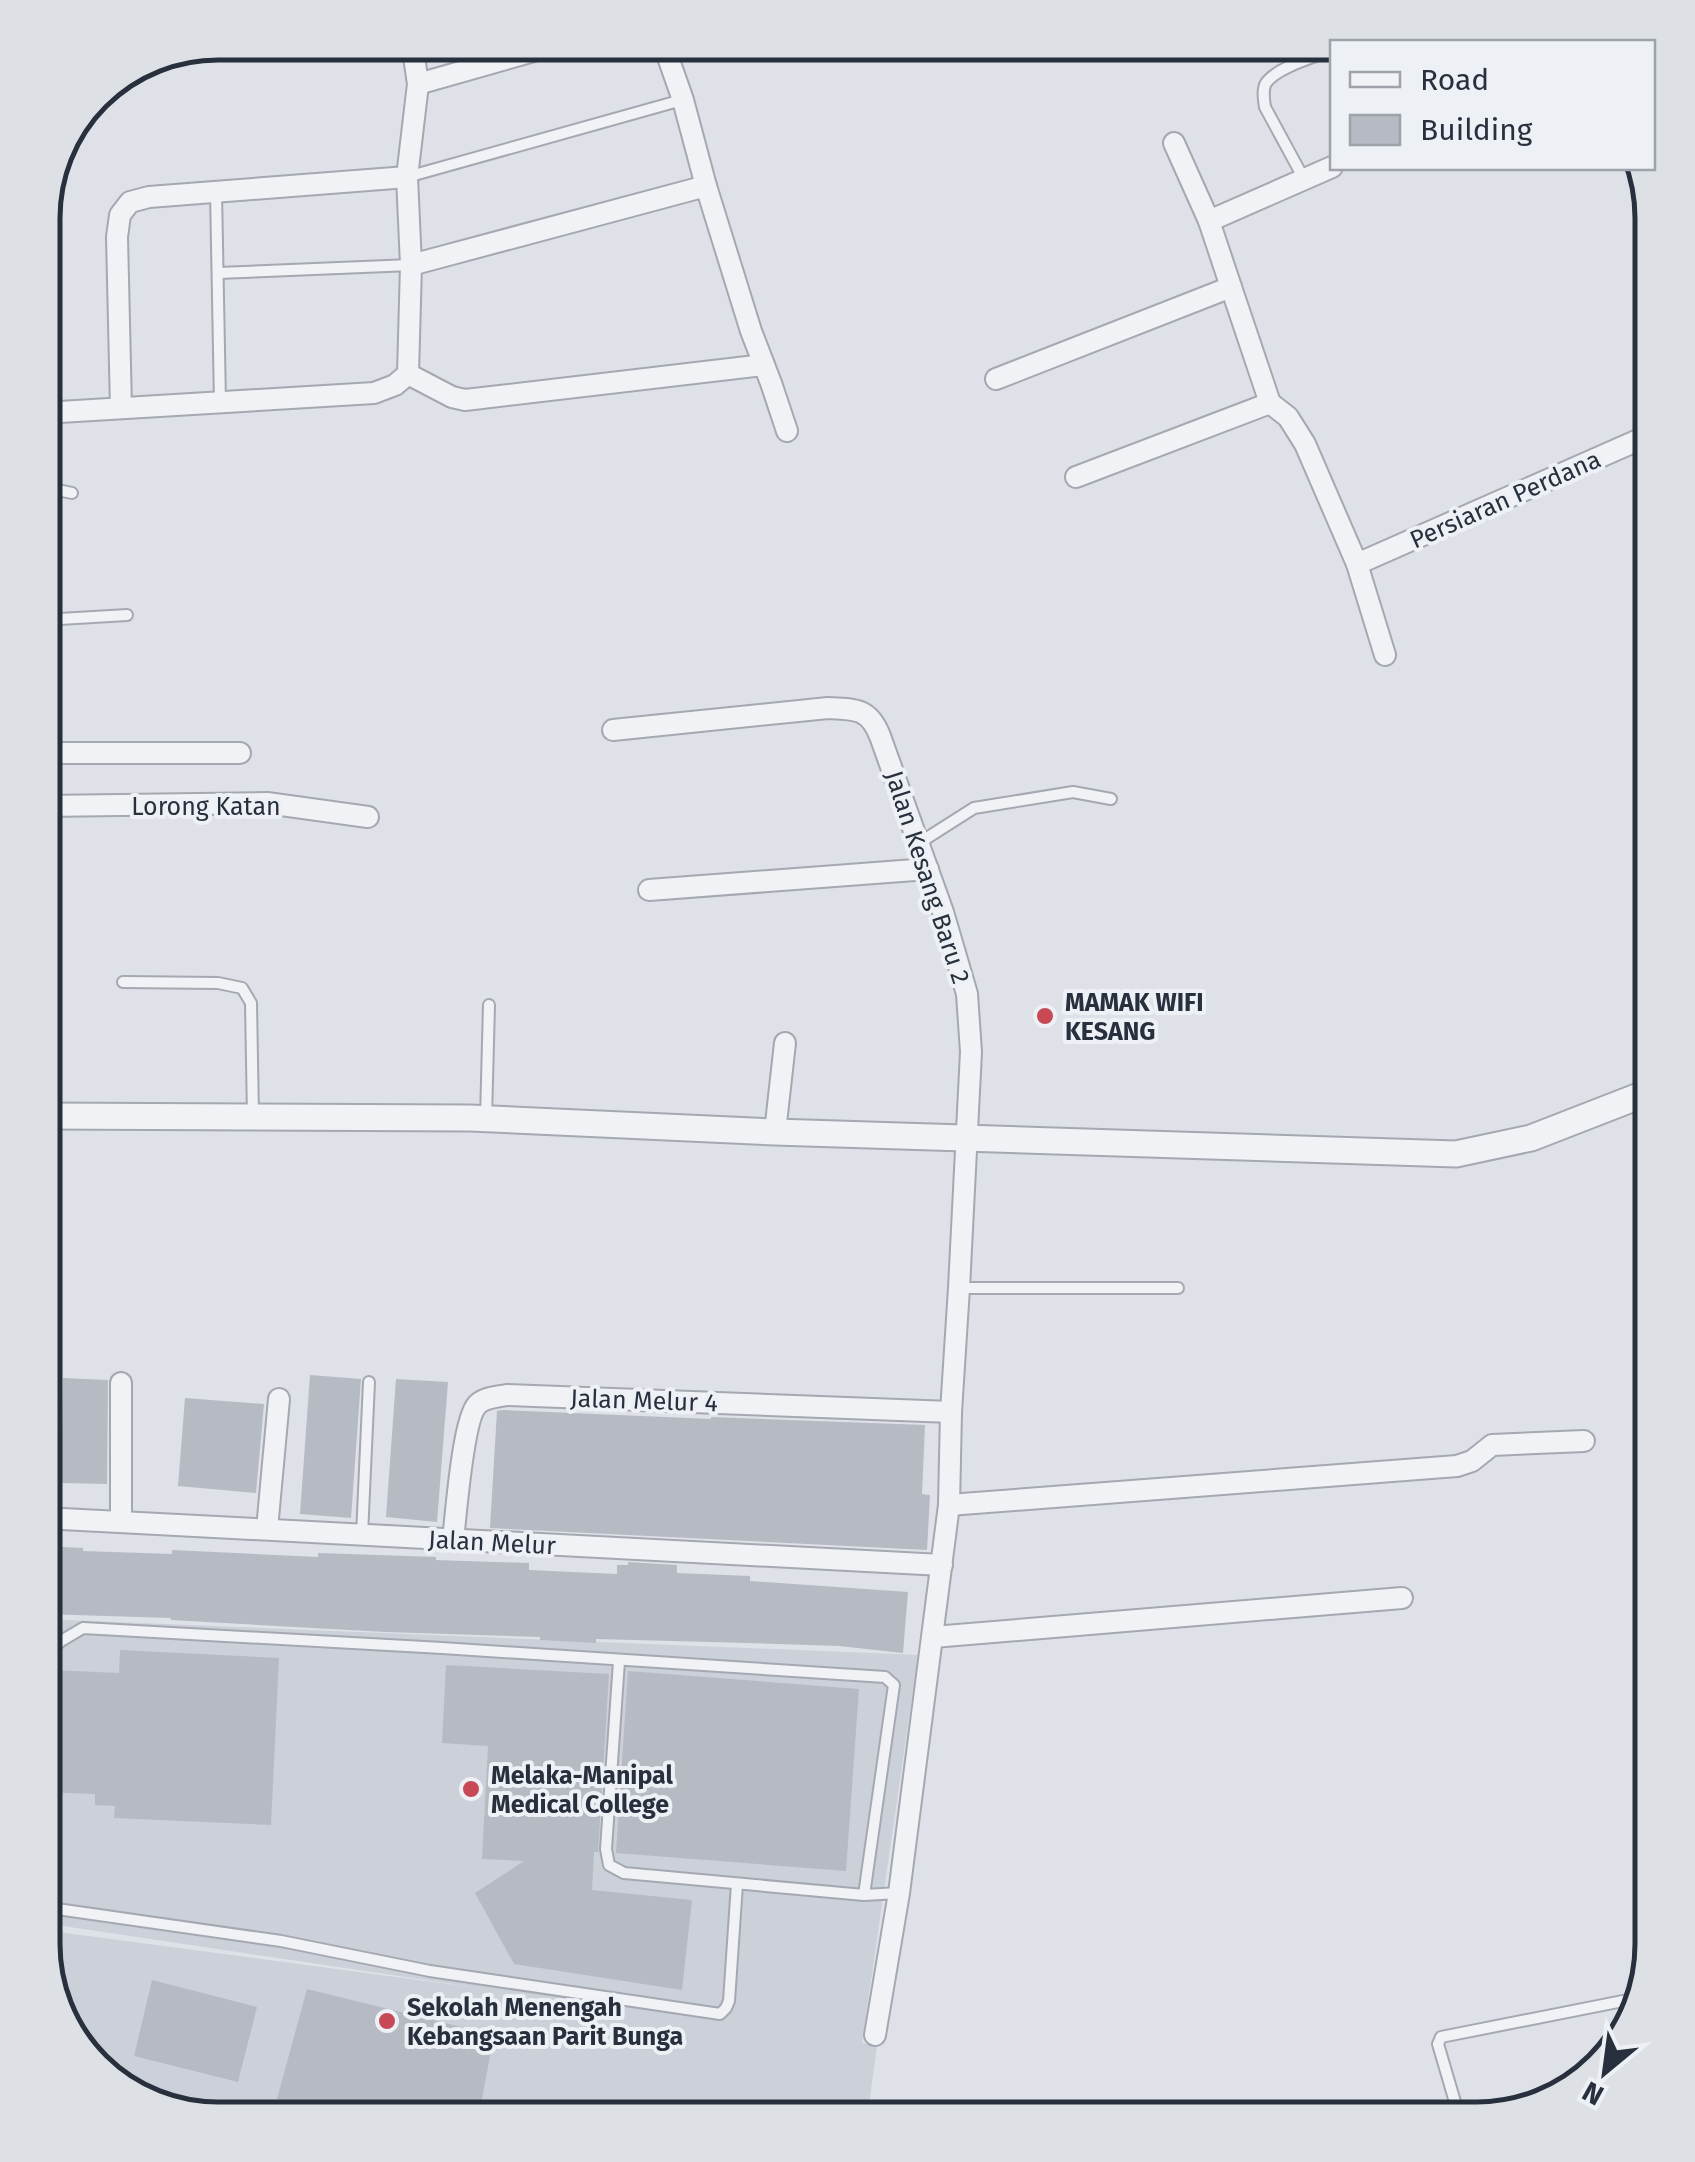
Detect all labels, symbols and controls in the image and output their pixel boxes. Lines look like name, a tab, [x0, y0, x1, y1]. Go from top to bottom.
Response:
legend	[1330, 40, 1655, 170]
text: Road	[1420, 62, 1489, 98]
text: Building	[1420, 112, 1533, 148]
street label: Persiaran Perdana	[1405, 444, 1605, 555]
street label: Jalan Kesang Baru 2	[878, 767, 976, 988]
street label: Lorong Katan	[131, 792, 281, 822]
place label: MAMAK WIFI KESANG	[1065, 988, 1204, 1047]
marker: MAMAK WIFI KESANG	[1034, 1005, 1056, 1027]
street label: Jalan Melur 4	[570, 1383, 718, 1419]
street label: Jalan Melur	[427, 1525, 557, 1561]
place label: Melaka-Manipal Medical College	[491, 1761, 674, 1820]
marker: Melaka-Manipal Medical College	[460, 1778, 482, 1800]
place label: Sekolah Menengah Kebangsaan Parit Bunga	[407, 1993, 683, 2052]
marker: Sekolah Menengah Kebangsaan Parit Bunga	[376, 2010, 398, 2032]
north arrow	[1555, 2022, 1655, 2122]
text: N	[1577, 2074, 1609, 2112]

